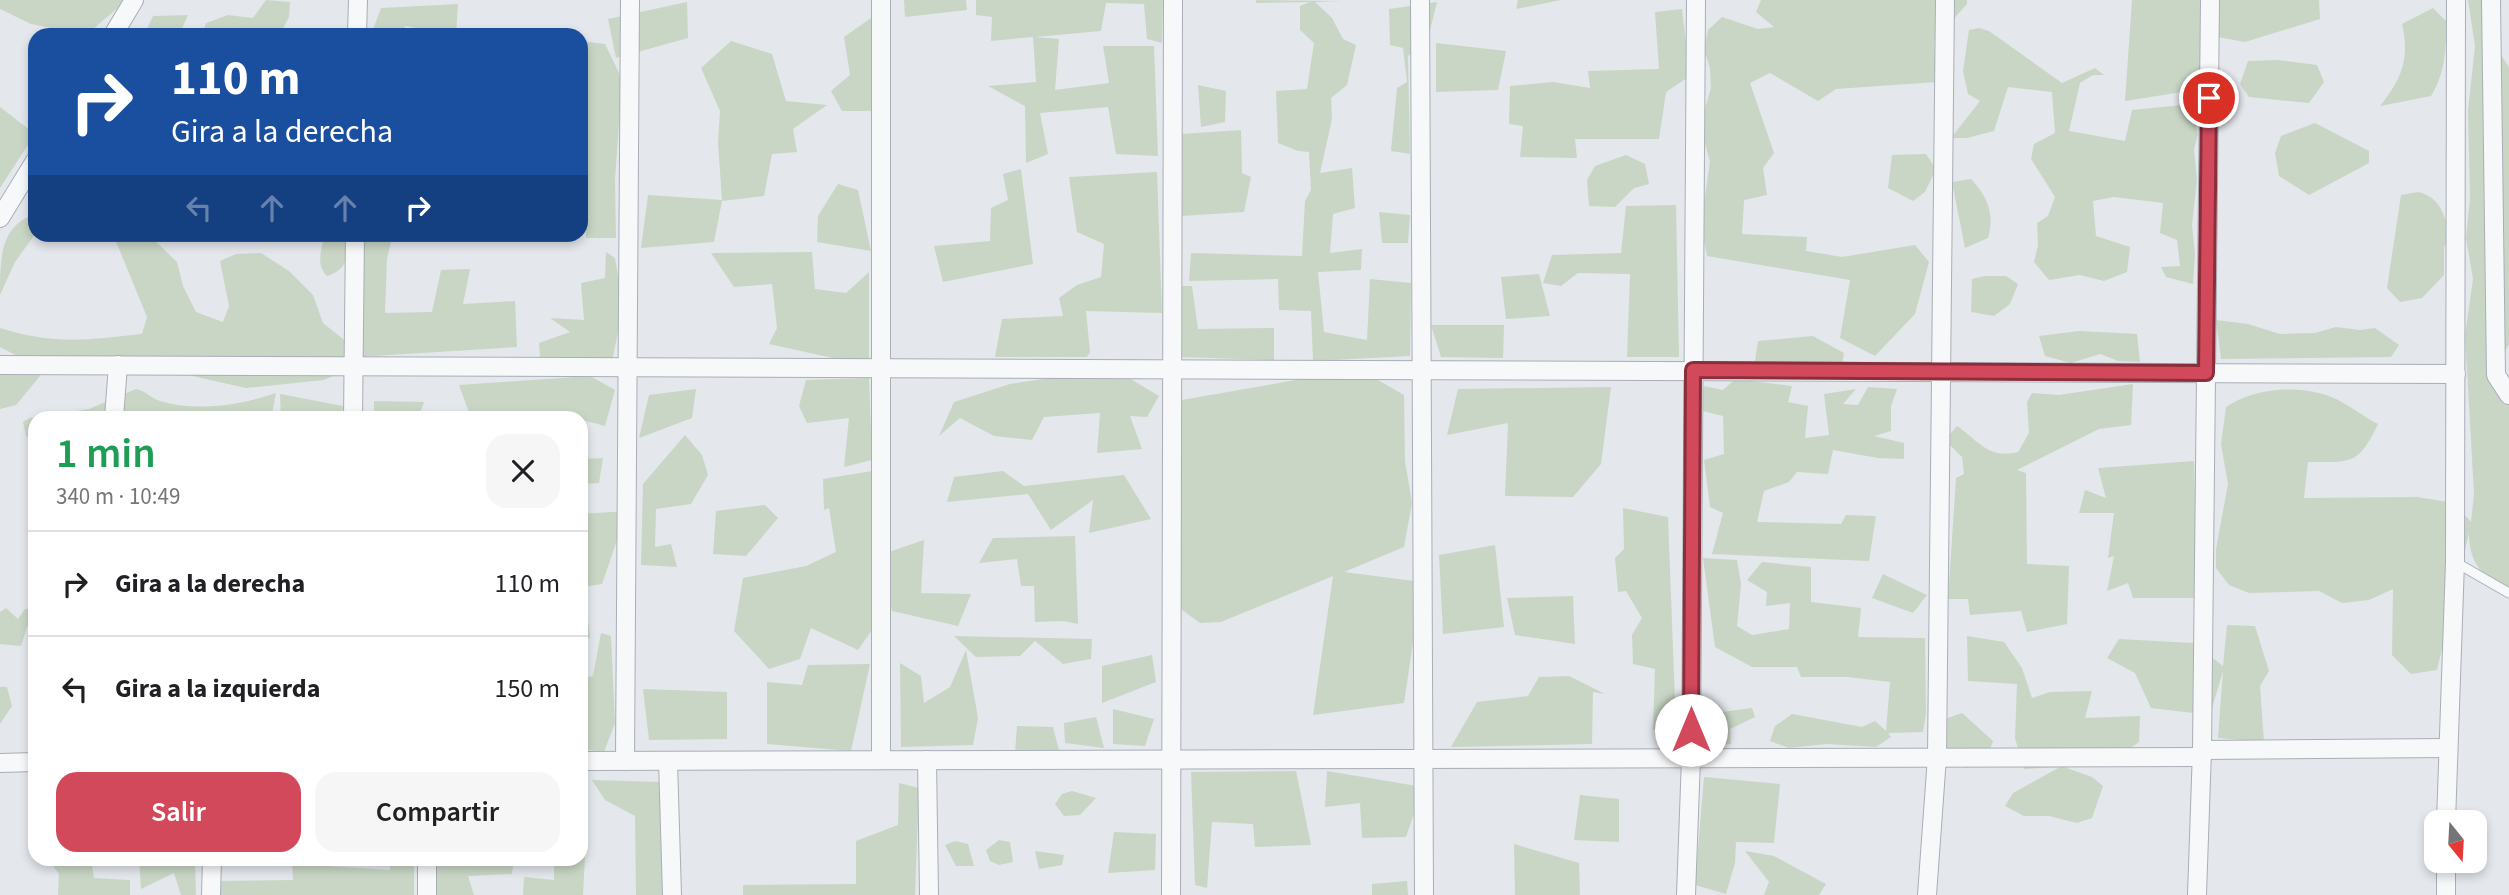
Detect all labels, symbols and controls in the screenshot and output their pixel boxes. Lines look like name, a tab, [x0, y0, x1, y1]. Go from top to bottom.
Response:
text: 110 m	[171, 44, 300, 114]
icon: right	[56, 56, 147, 147]
pin	[2179, 68, 2239, 128]
icon: arrive	[2190, 79, 2228, 117]
text: Gira a la derecha	[171, 109, 393, 155]
icon: left	[180, 189, 218, 227]
icon: ahead	[253, 189, 291, 227]
icon: ahead	[326, 189, 364, 227]
icon: right	[399, 189, 437, 227]
text: 1 min	[56, 424, 156, 484]
button: close	[486, 434, 560, 508]
text: 340 m · 10:49	[56, 480, 180, 513]
icon: right	[56, 565, 94, 603]
text: Gira a la derecha	[115, 565, 305, 602]
text: 110 m	[494, 565, 560, 602]
icon: left	[56, 670, 94, 708]
text: Gira a la izquierda	[115, 670, 320, 707]
text: 150 m	[494, 670, 560, 707]
position arrow	[1654, 693, 1728, 767]
button: Salir	[56, 772, 301, 852]
button: Compartir	[315, 772, 560, 852]
north arrow	[2424, 810, 2487, 873]
map controls	[2424, 810, 2487, 873]

